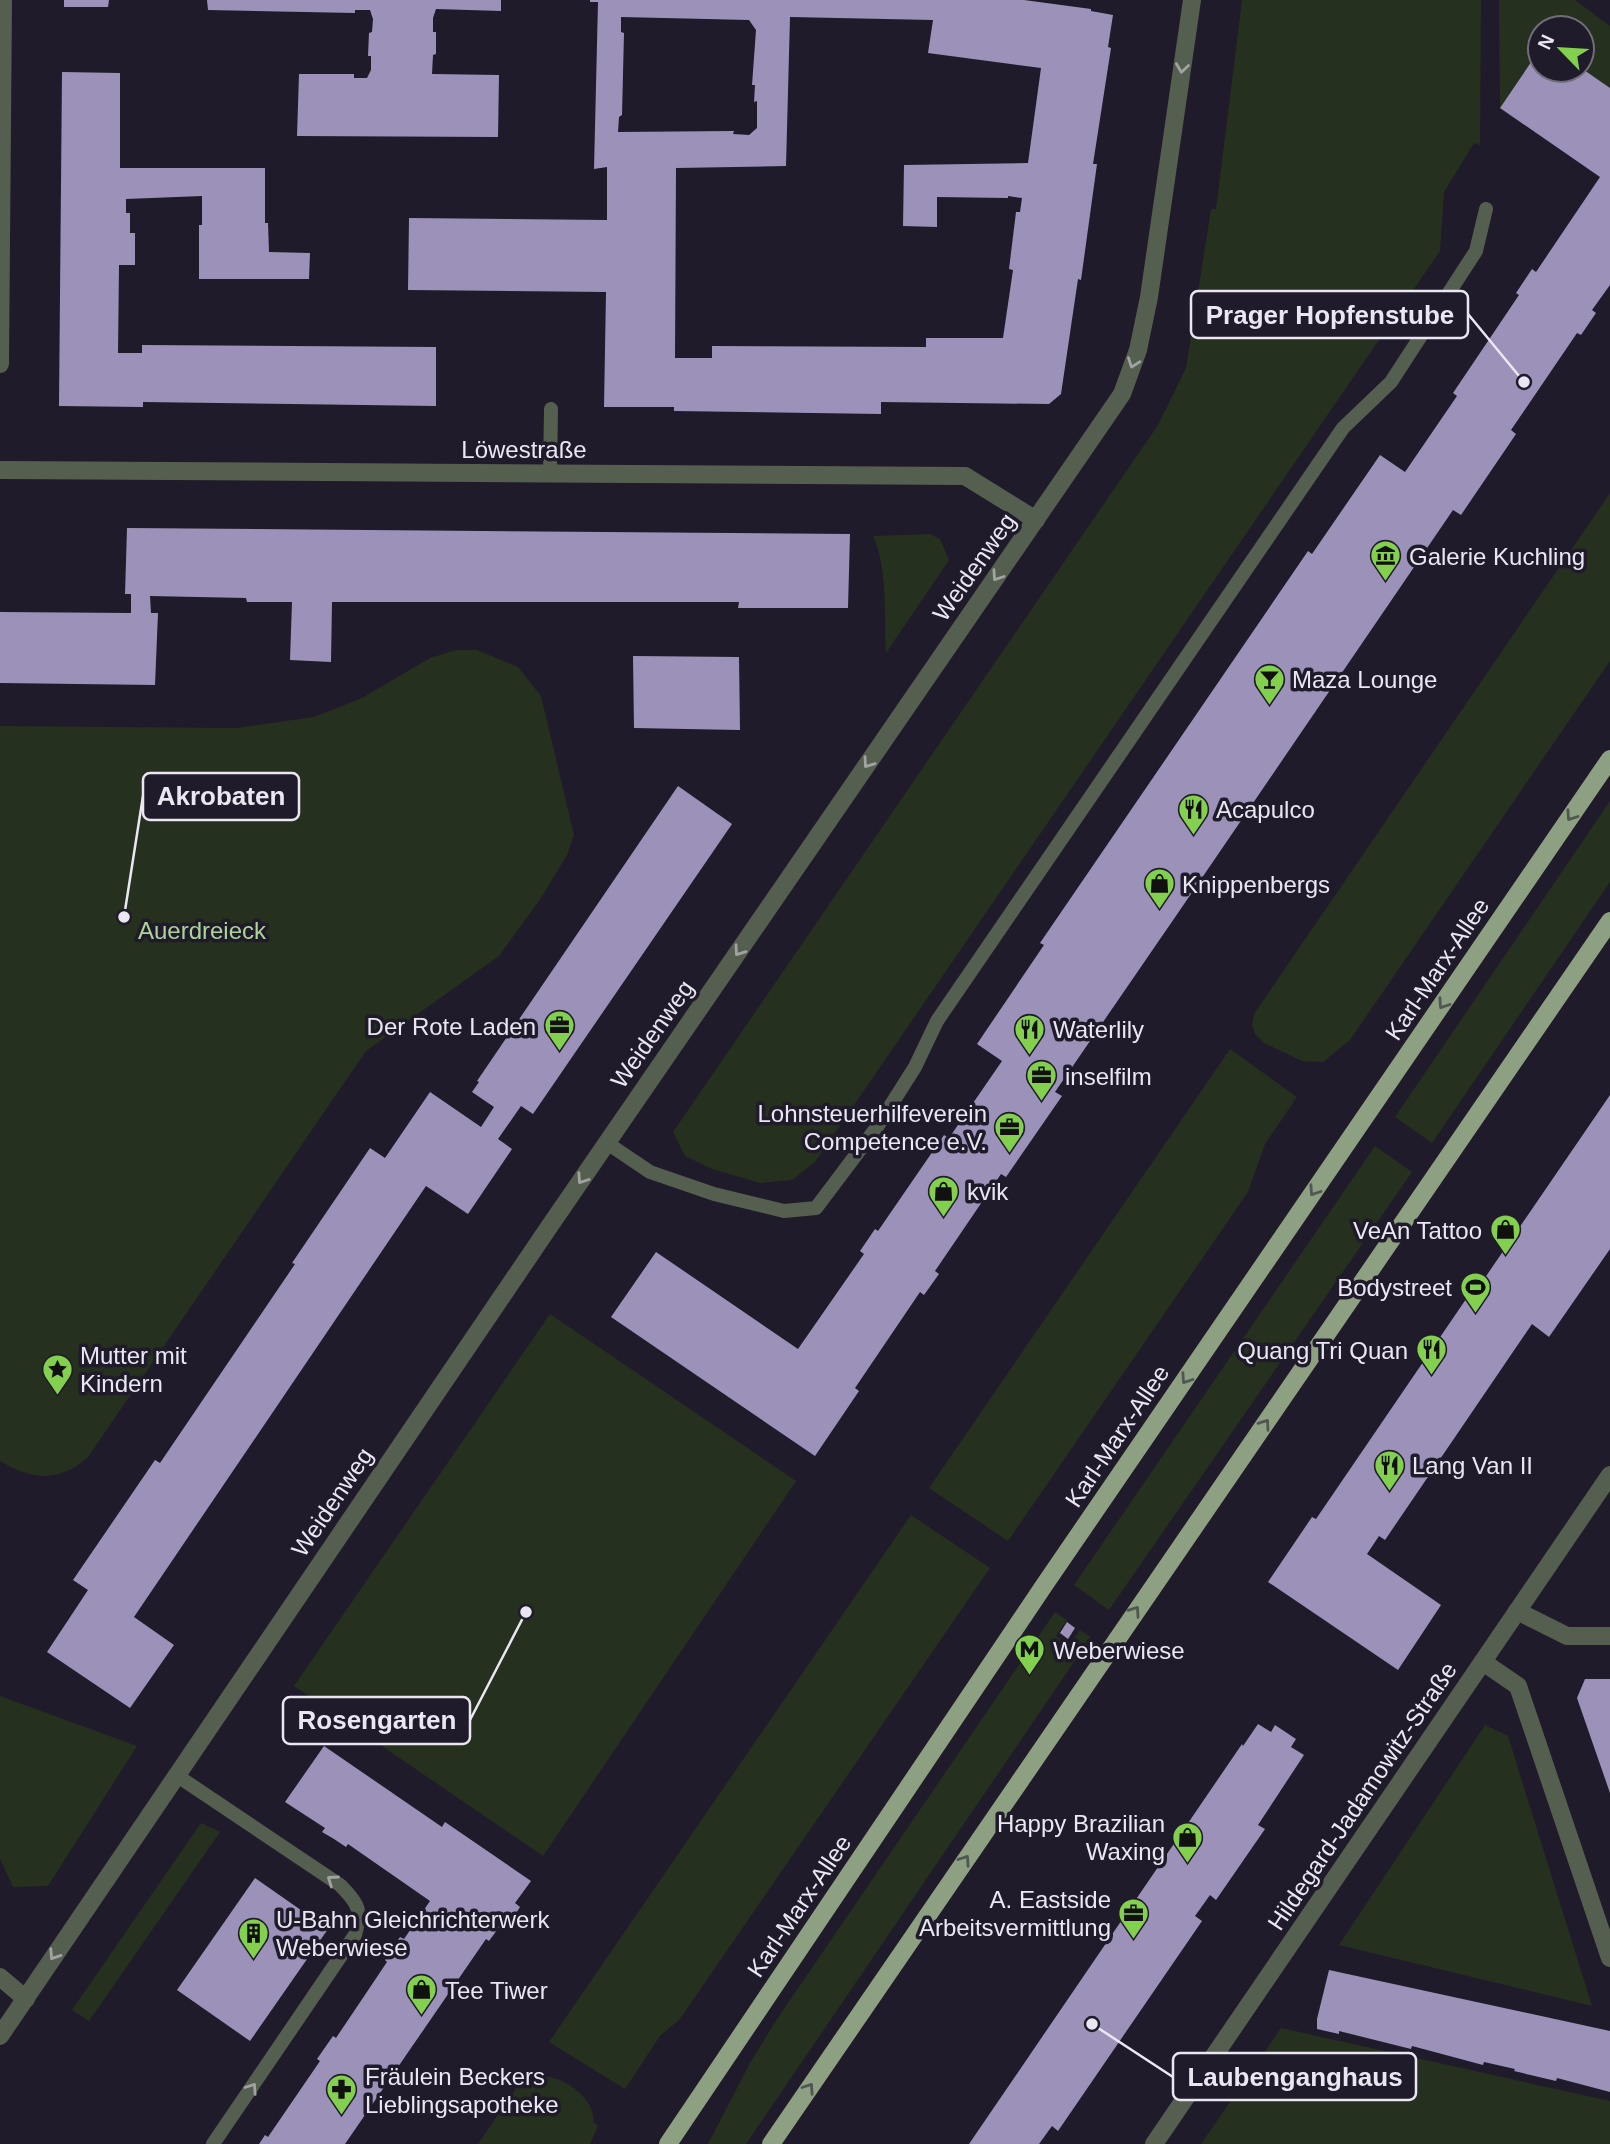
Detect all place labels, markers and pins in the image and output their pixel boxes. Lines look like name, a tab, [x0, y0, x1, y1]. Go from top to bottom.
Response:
callout: Prager Hopfenstube	[1191, 291, 1468, 338]
museum icon: Galerie Kuchling	[1369, 539, 1403, 583]
place label: Galerie Kuchling	[1409, 543, 1585, 570]
bar icon: Maza Lounge	[1252, 662, 1286, 706]
place label: Maza Lounge	[1292, 666, 1437, 693]
callout: Akrobaten	[143, 773, 299, 820]
restaurant icon: Acapulco	[1176, 792, 1210, 836]
place label: Acapulco	[1216, 796, 1315, 823]
shop icon: Knippenbergs	[1142, 867, 1176, 911]
place label: Knippenbergs	[1182, 871, 1330, 898]
office icon: Der Rote Laden	[542, 1009, 576, 1053]
restaurant icon: Waterlily	[1013, 1012, 1047, 1056]
place label: Der Rote Laden	[367, 1013, 536, 1040]
place label: Waterlily	[1053, 1016, 1144, 1043]
office icon: inselfilm	[1025, 1059, 1059, 1103]
place label: inselfilm	[1065, 1063, 1152, 1090]
place label: Lohnsteuerhilfeverein Competence e.V.	[758, 1100, 987, 1155]
office icon: Lohnsteuerhilfeverein Competence e.V.	[993, 1110, 1027, 1154]
shop icon: kvik	[927, 1174, 961, 1218]
place label: kvik	[967, 1178, 1009, 1205]
shop icon: VeAn Tattoo	[1488, 1213, 1522, 1257]
place label: VeAn Tattoo	[1353, 1217, 1482, 1244]
sports icon: Bodystreet	[1458, 1270, 1492, 1314]
place label: Bodystreet	[1337, 1274, 1452, 1301]
restaurant icon: Quang Tri Quan	[1414, 1333, 1448, 1377]
place label: Quang Tri Quan	[1237, 1337, 1408, 1364]
place label: Mutter mit Kindern	[80, 1342, 187, 1397]
place icon: Mutter mit Kindern	[40, 1352, 74, 1396]
restaurant icon: Lang Van II	[1372, 1448, 1406, 1492]
place label: Lang Van II	[1412, 1452, 1533, 1479]
metro station icon: Weberwiese	[1013, 1633, 1047, 1677]
place label: Weberwiese	[1053, 1637, 1185, 1664]
callout: Rosengarten	[283, 1697, 470, 1744]
place label: Happy Brazilian Waxing	[997, 1810, 1165, 1865]
shop icon: Happy Brazilian Waxing	[1171, 1820, 1205, 1864]
place label: A. Eastside Arbeitsvermittlung	[919, 1886, 1111, 1941]
office icon: A. Eastside Arbeitsvermittlung	[1117, 1896, 1151, 1940]
place label: U-Bahn Gleichrichterwerk Weberwiese	[276, 1906, 550, 1961]
building icon: U-Bahn Gleichrichterwerk Weberwiese	[236, 1916, 270, 1960]
shop icon: Tee Tiwer	[405, 1973, 439, 2017]
place label: Tee Tiwer	[445, 1977, 548, 2004]
callout: Laubenganghaus	[1173, 2053, 1416, 2100]
place label: Fräulein Beckers Lieblingsapotheke	[365, 2063, 559, 2118]
pharmacy icon: Fräulein Beckers Lieblingsapotheke	[325, 2073, 359, 2117]

